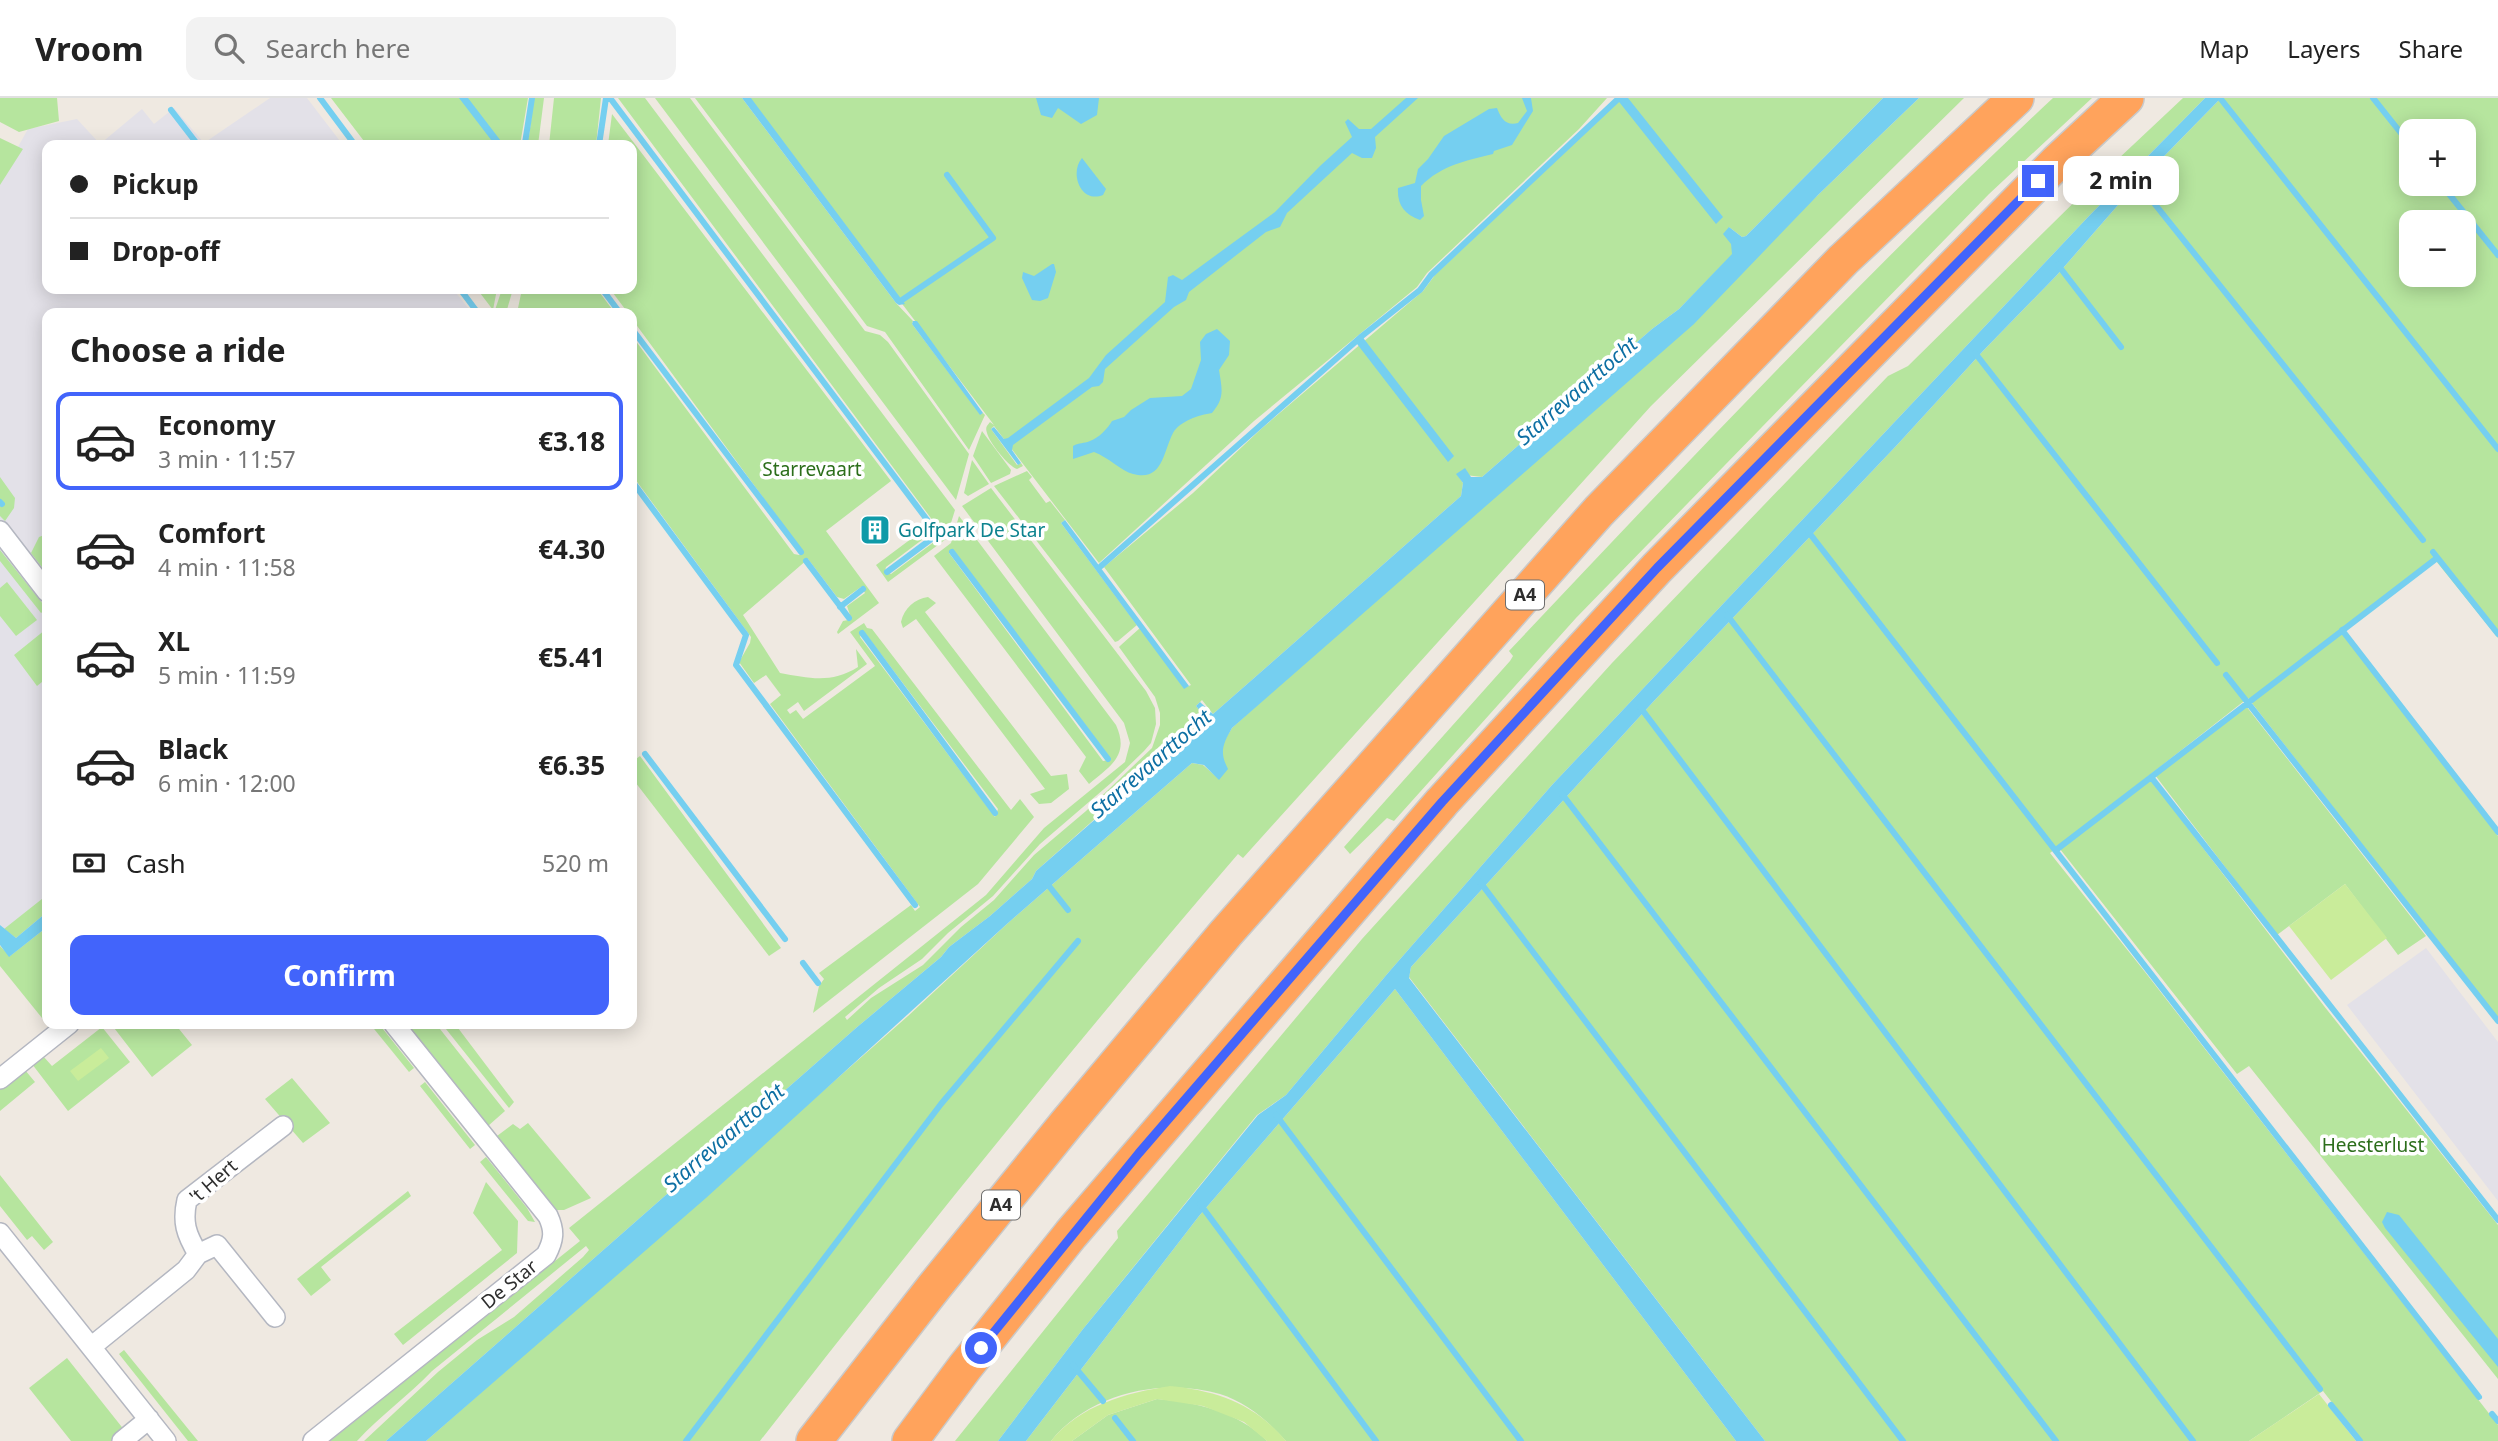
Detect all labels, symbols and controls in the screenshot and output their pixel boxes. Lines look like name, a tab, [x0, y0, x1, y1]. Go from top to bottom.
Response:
search box	[186, 17, 676, 80]
text: Vroom	[35, 26, 144, 71]
icon: search	[210, 29, 248, 67]
text: Search here	[266, 30, 410, 66]
text: Map	[2199, 32, 2249, 65]
text: Layers	[2287, 32, 2361, 65]
text: Share	[2399, 32, 2463, 65]
map controls	[2399, 119, 2476, 287]
button: +	[2399, 119, 2476, 196]
callout: 2 min	[2062, 156, 2178, 206]
text: 2 min	[2089, 164, 2153, 196]
route end	[2022, 165, 2054, 197]
text: Pickup	[112, 166, 199, 202]
button: −	[2399, 210, 2476, 287]
text: Drop-off	[112, 233, 219, 269]
text: Choose a ride	[70, 328, 286, 371]
water label: Starrevaarttocht	[1510, 329, 1644, 451]
text: Economy	[158, 407, 276, 443]
icon: car	[74, 410, 137, 473]
text: €3.18	[538, 423, 605, 459]
text: 3 min · 11:57	[158, 443, 296, 475]
park label: Starrevaart	[762, 456, 862, 482]
building icon: Golfpark De Star	[858, 513, 892, 547]
text: Comfort	[158, 515, 266, 551]
place label: Golfpark De Star	[898, 517, 1046, 543]
icon: car	[74, 518, 137, 581]
text: €4.30	[538, 531, 605, 567]
text: 4 min · 11:58	[158, 551, 296, 583]
road number: A4	[1506, 580, 1544, 610]
text: XL	[158, 623, 190, 659]
icon: car	[74, 626, 137, 689]
text: €5.41	[538, 639, 605, 675]
text: 5 min · 11:59	[158, 659, 296, 691]
water label: Starrevaarttocht	[1084, 702, 1218, 824]
text: Black	[158, 731, 228, 767]
icon: car	[74, 734, 137, 797]
text: €6.35	[538, 747, 605, 783]
text: 6 min · 12:00	[158, 767, 296, 799]
icon: cash	[70, 844, 108, 882]
text: Cash	[126, 845, 186, 881]
text: 520 m	[542, 847, 609, 879]
button: Confirm	[70, 935, 609, 1015]
water label: Starrevaarttocht	[657, 1076, 791, 1198]
park label: Heesterlust	[2322, 1132, 2424, 1158]
street label: 't Hert	[183, 1153, 243, 1209]
road number: A4	[982, 1190, 1020, 1220]
street label: De Star	[475, 1253, 543, 1315]
route start	[965, 1332, 997, 1364]

